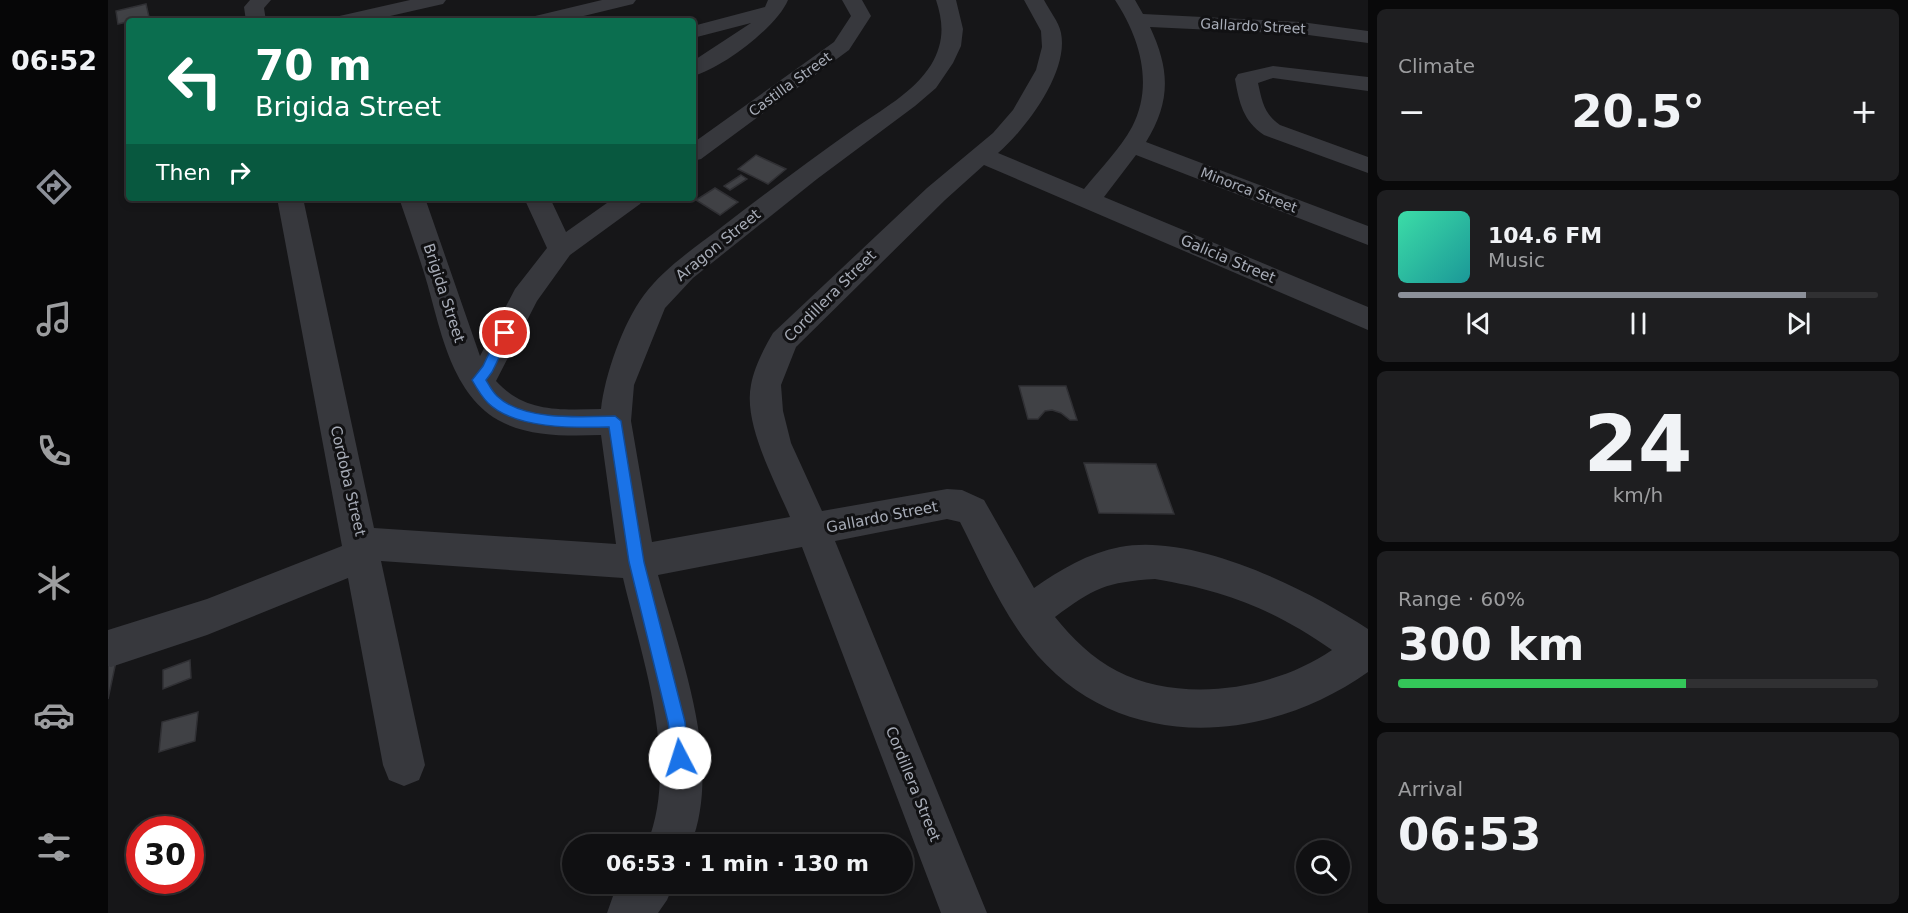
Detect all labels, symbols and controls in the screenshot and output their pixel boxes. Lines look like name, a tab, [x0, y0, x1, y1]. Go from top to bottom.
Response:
street label: Gallardo Street	[1200, 15, 1307, 37]
text: 70 m	[255, 41, 372, 90]
icon: left	[156, 42, 234, 120]
text: 06:52	[11, 45, 97, 76]
street label: Castilla Street	[745, 48, 835, 119]
text: Climate	[1398, 54, 1475, 78]
text: 20.5°	[1571, 85, 1705, 138]
text: Brigida Street	[255, 91, 441, 122]
text: −	[1398, 92, 1426, 131]
text: +	[1850, 92, 1878, 131]
icon: right	[223, 156, 256, 189]
text: Then	[156, 160, 211, 185]
street label: Minorca Street	[1198, 164, 1300, 216]
icon: directions	[33, 166, 75, 208]
street label: Aragon Street	[672, 205, 764, 285]
text: 104.6 FM	[1488, 223, 1602, 248]
street label: Galicia Street	[1178, 231, 1278, 287]
street label: Brigida Street	[419, 241, 469, 345]
street label: Cordillera Street	[780, 246, 880, 346]
text: Music	[1488, 248, 1545, 272]
icon: music	[33, 298, 75, 340]
pin	[479, 307, 530, 358]
icon: previous	[1462, 307, 1495, 340]
icon: pause	[1622, 307, 1655, 340]
icon: next	[1782, 307, 1815, 340]
icon: arrive	[488, 316, 521, 349]
text: 24	[1584, 399, 1692, 489]
street label: Cordoba Street	[326, 424, 370, 538]
icon: phone	[33, 430, 75, 472]
text: km/h	[1613, 483, 1663, 507]
street label: Gallardo Street	[825, 497, 939, 537]
icon: climate	[33, 562, 75, 604]
text: Range · 60%	[1398, 587, 1525, 611]
text: 300 km	[1398, 618, 1584, 671]
icon: car	[33, 694, 75, 736]
street label: Cordillera Street	[882, 724, 944, 844]
position arrow	[648, 726, 712, 790]
text: Arrival	[1398, 777, 1463, 801]
text: 06:53	[1398, 808, 1541, 861]
speed limit sign: 30	[126, 816, 204, 894]
icon: filters	[33, 826, 75, 868]
map controls	[1296, 840, 1350, 894]
button: search	[1296, 840, 1350, 894]
text: 06:53 · 1 min · 130 m	[606, 851, 869, 876]

